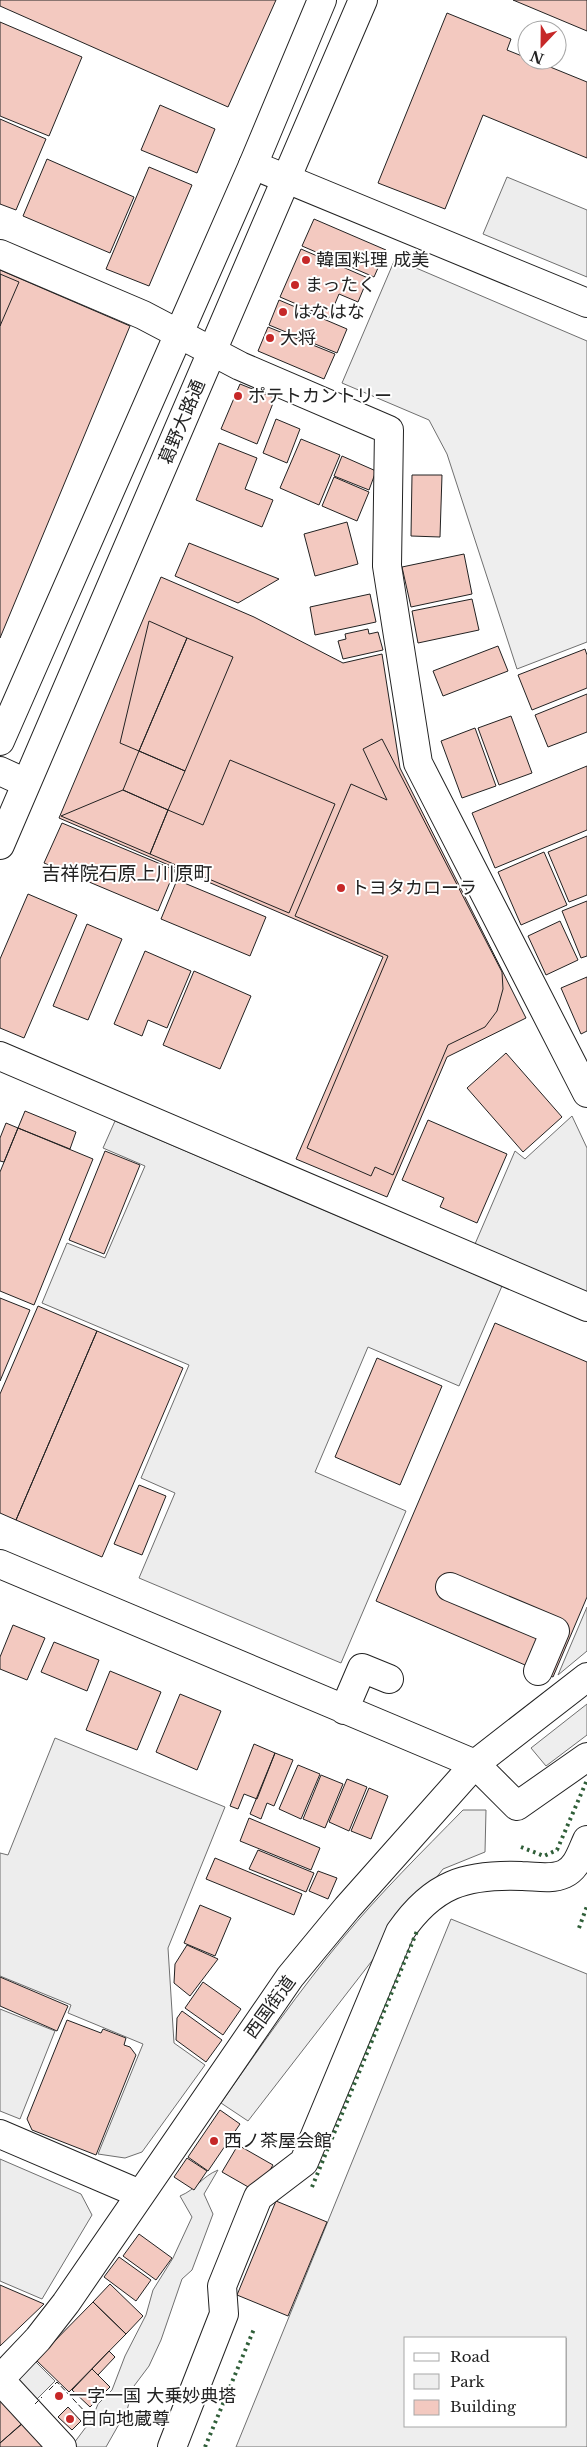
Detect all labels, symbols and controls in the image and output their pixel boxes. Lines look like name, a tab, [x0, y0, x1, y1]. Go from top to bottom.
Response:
north arrow	[517, 20, 567, 70]
text: N	[528, 46, 547, 68]
place label: 韓国料理 成美	[316, 249, 429, 271]
marker: 韓国料理 成美	[300, 254, 312, 266]
place label: まったく	[305, 274, 376, 296]
marker: まったく	[289, 279, 301, 291]
place label: はなはな	[293, 301, 365, 323]
marker: はなはな	[277, 306, 289, 318]
place label: 大将	[280, 327, 316, 349]
marker: 大将	[264, 332, 276, 344]
street label: 葛野大路通	[154, 376, 210, 468]
place label: ポテトカントリー	[248, 385, 392, 407]
marker: ポテトカントリー	[232, 390, 244, 402]
district label: 吉祥院石原上川原町	[41, 862, 213, 885]
place label: トヨタカローラ	[351, 877, 477, 899]
marker: トヨタカローラ	[335, 882, 347, 894]
street label: 西国街道	[240, 1971, 300, 2043]
place label: 西ノ茶屋会館	[224, 2130, 332, 2152]
marker: 西ノ茶屋会館	[208, 2135, 220, 2147]
legend	[404, 2337, 567, 2427]
text: Road	[450, 2347, 490, 2366]
text: Park	[450, 2372, 486, 2391]
place label: 一字一国 大乗妙典塔	[69, 2385, 236, 2407]
marker: 一字一国 大乗妙典塔	[53, 2390, 65, 2402]
text: Building	[450, 2397, 517, 2416]
place label: 日向地蔵尊	[80, 2408, 170, 2430]
marker: 日向地蔵尊	[64, 2413, 76, 2425]

